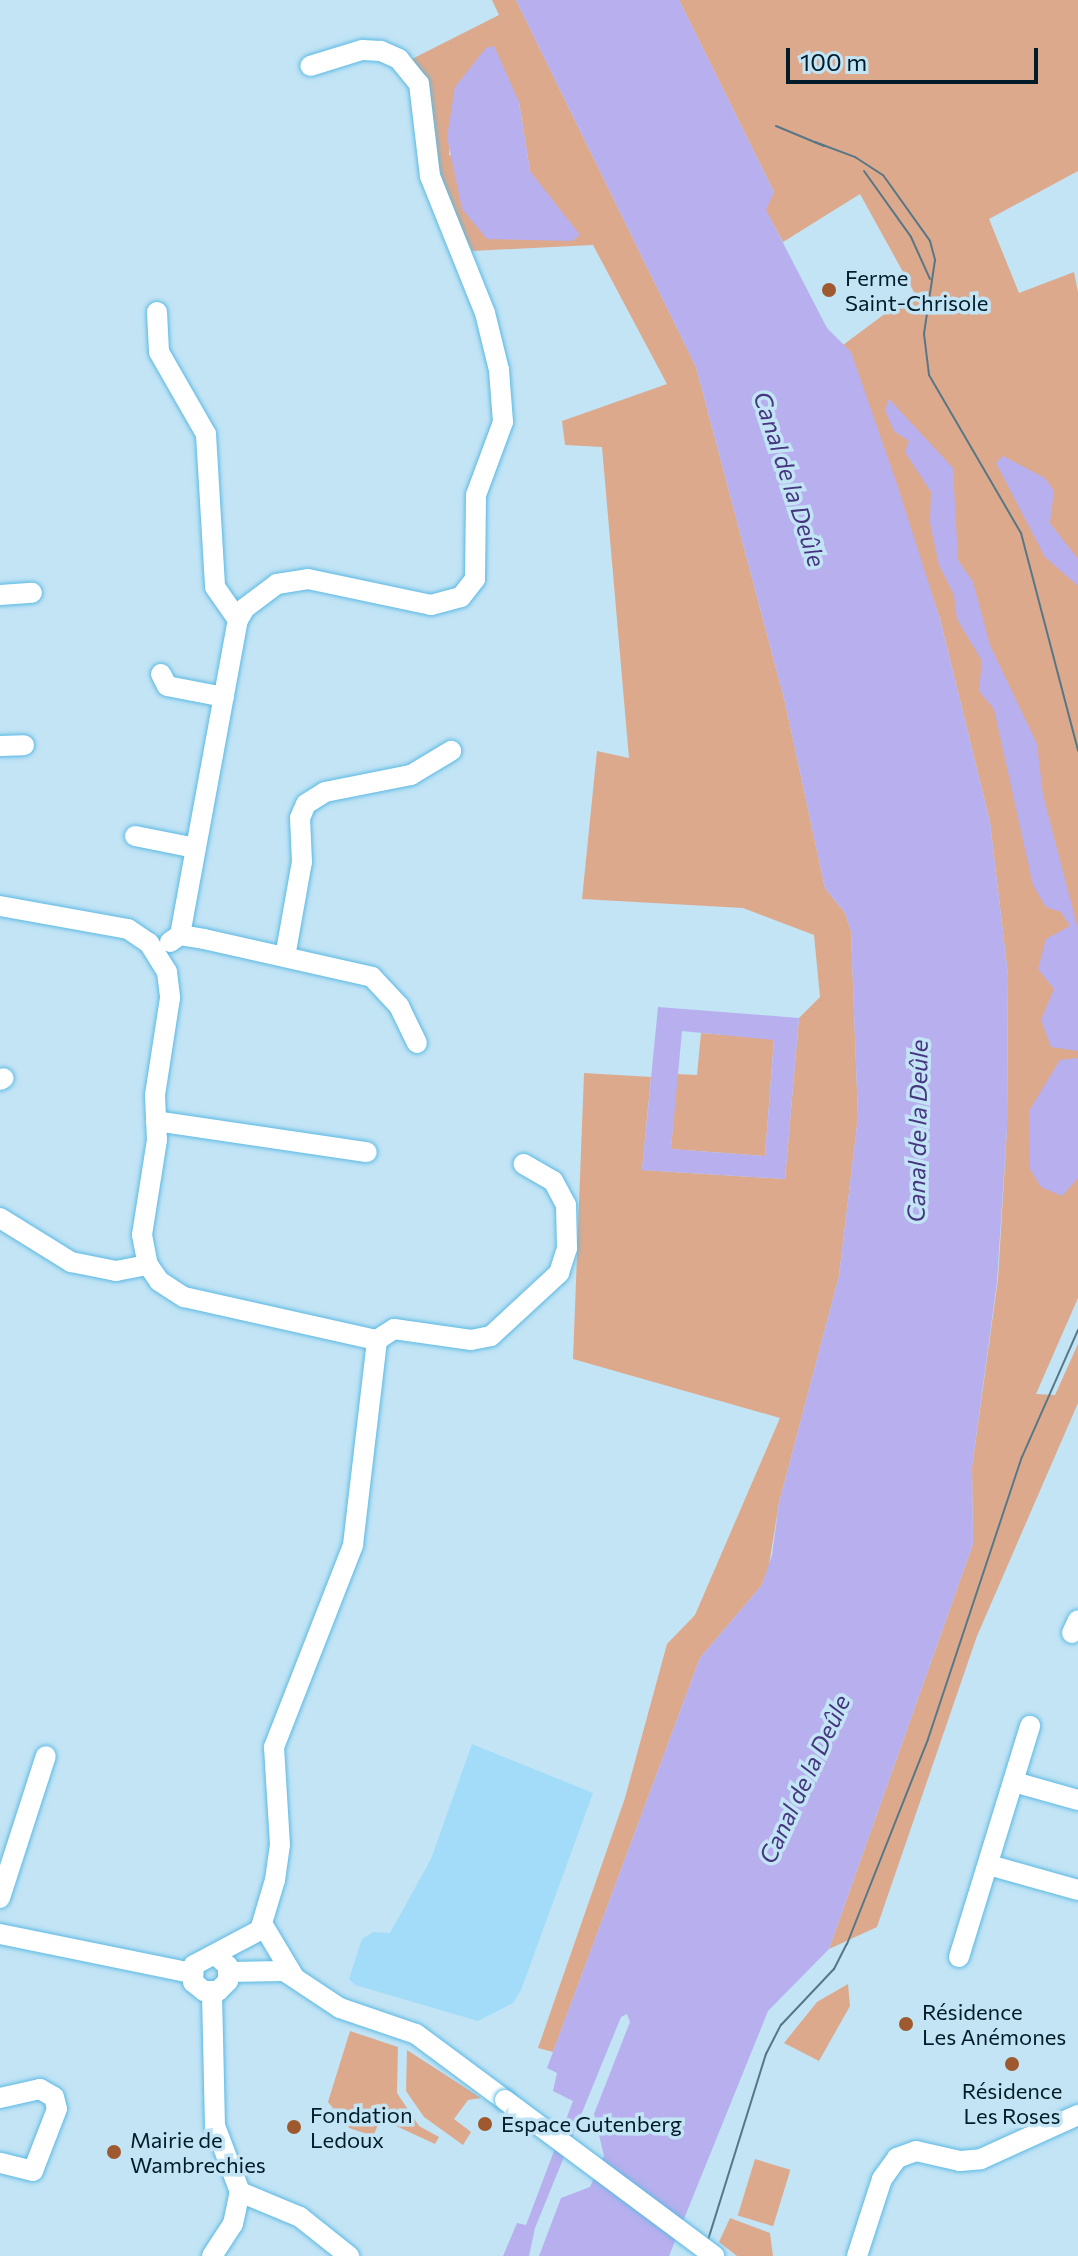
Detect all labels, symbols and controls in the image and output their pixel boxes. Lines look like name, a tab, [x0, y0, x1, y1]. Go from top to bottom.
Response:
scale bar	[790, 32, 1042, 82]
text: 100 m	[800, 47, 867, 76]
place label: Ferme Saint-Chrisole	[845, 264, 988, 316]
marker: Ferme Saint-Chrisole	[820, 281, 838, 299]
water label: Canal de la Deûle	[748, 388, 832, 570]
water label: Canal de la Deûle	[901, 1039, 933, 1223]
water label: Canal de la Deûle	[752, 1690, 856, 1868]
place label: Résidence Les Anémones	[922, 1998, 1066, 2050]
marker: Résidence Les Anémones	[897, 2015, 915, 2033]
marker: Résidence Les Roses	[1003, 2055, 1021, 2073]
place label: Résidence Les Roses	[962, 2077, 1062, 2128]
place label: Fondation Ledoux	[310, 2101, 413, 2152]
place label: Espace Gutenberg	[501, 2111, 682, 2137]
marker: Espace Gutenberg	[476, 2115, 494, 2133]
marker: Fondation Ledoux	[285, 2118, 303, 2136]
place label: Mairie de Wambrechies	[130, 2126, 266, 2178]
marker: Mairie de Wambrechies	[105, 2143, 123, 2161]

